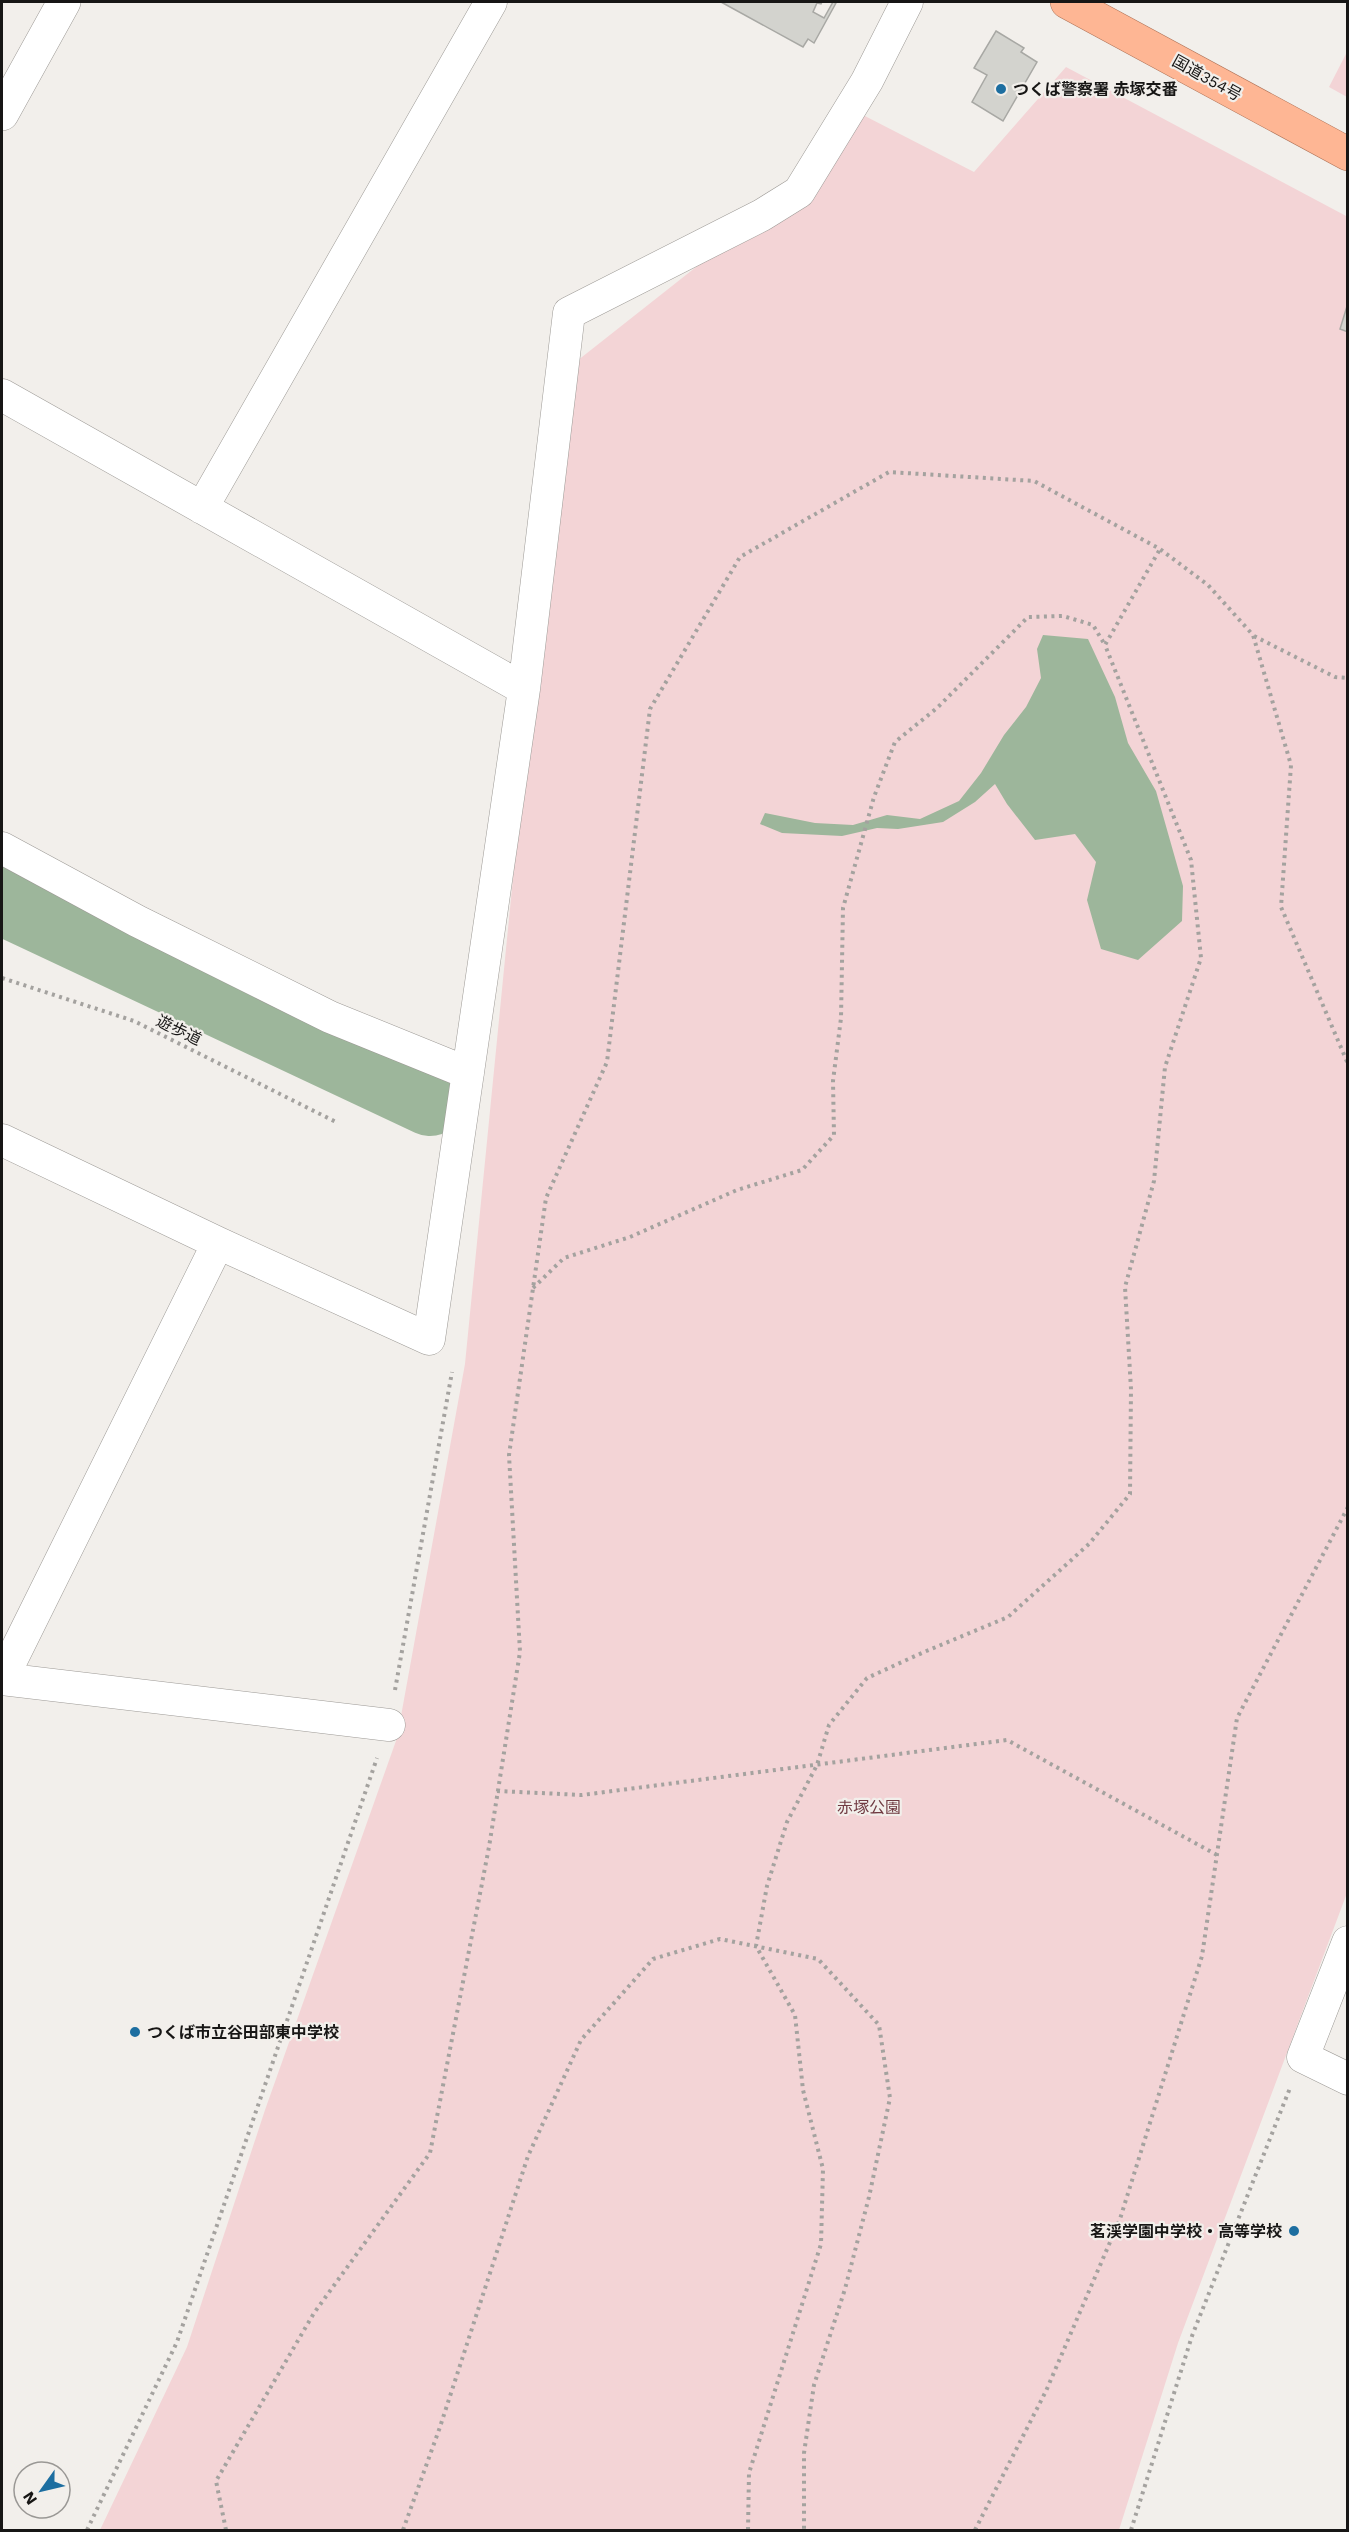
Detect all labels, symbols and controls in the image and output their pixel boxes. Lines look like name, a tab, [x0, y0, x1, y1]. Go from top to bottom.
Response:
street label: 国道354号	[1169, 51, 1245, 105]
place label: つくば警察署 赤塚交番	[1013, 80, 1178, 99]
marker: つくば警察署 赤塚交番	[994, 82, 1008, 96]
street label: 遊歩道	[153, 1011, 205, 1049]
park label: 赤塚公園	[837, 1798, 901, 1817]
place label: つくば市立谷田部東中学校	[147, 2023, 339, 2042]
marker: つくば市立谷田部東中学校	[128, 2025, 142, 2039]
place label: 茗渓学園中学校・高等学校	[1090, 2222, 1282, 2241]
marker: 茗渓学園中学校・高等学校	[1287, 2224, 1301, 2238]
north arrow	[12, 2460, 72, 2520]
text: N	[19, 2488, 41, 2508]

